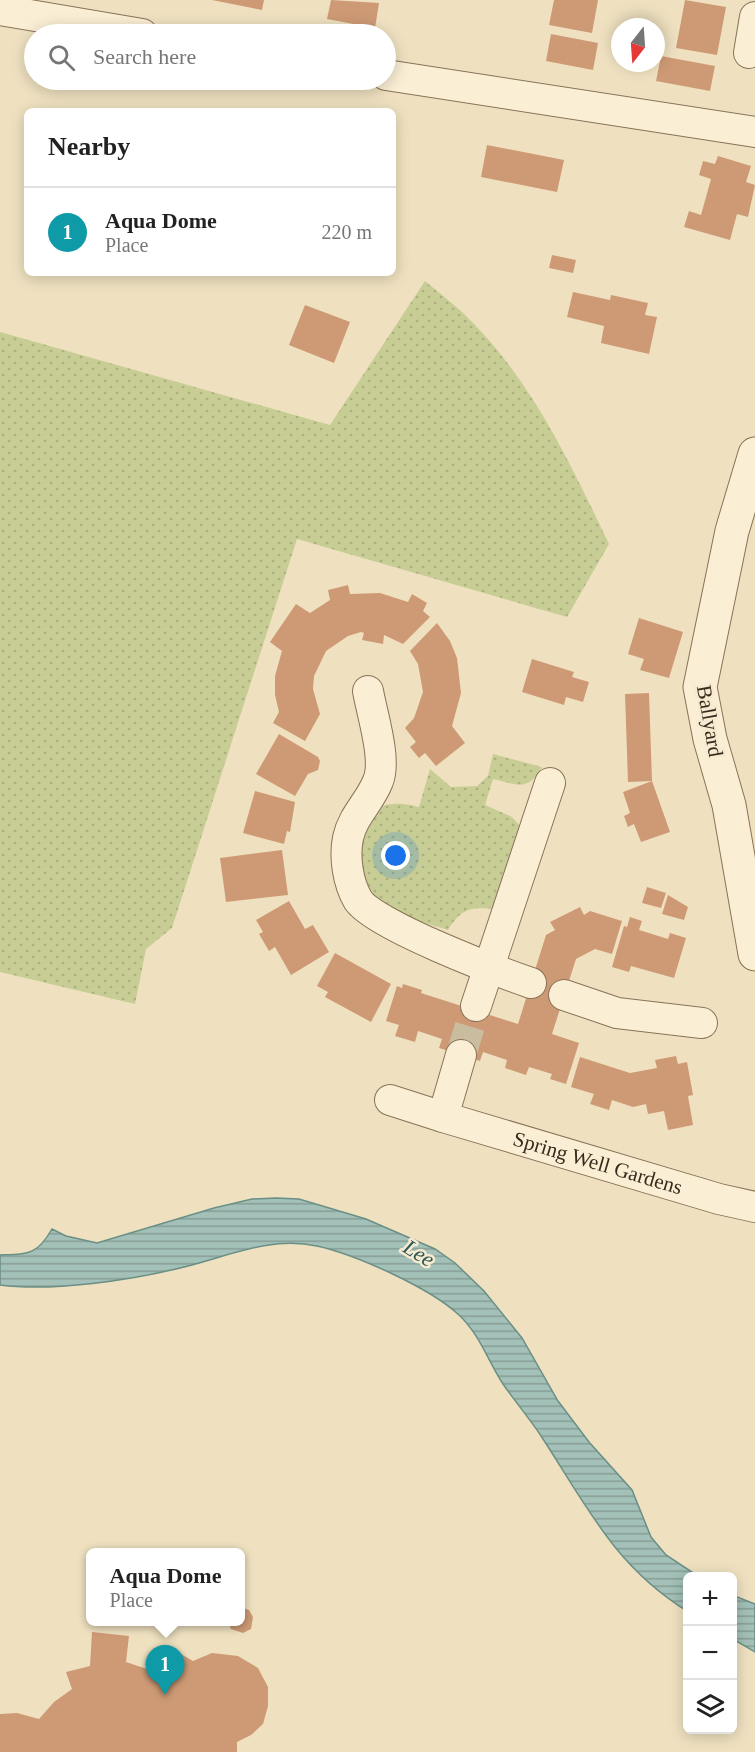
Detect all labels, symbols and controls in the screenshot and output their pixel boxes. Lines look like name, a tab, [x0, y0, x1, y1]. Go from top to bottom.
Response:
north arrow	[611, 18, 665, 72]
search box	[24, 24, 396, 90]
icon: search	[45, 41, 78, 74]
text: Search here	[93, 44, 196, 69]
text: Nearby	[48, 132, 130, 161]
text: Aqua Dome	[105, 208, 217, 233]
text: 1	[63, 221, 73, 243]
text: 220 m	[321, 221, 372, 243]
text: Place	[105, 234, 148, 256]
street label: Ballyard	[692, 683, 728, 759]
your location	[381, 841, 410, 870]
street label: Spring Well Gardens	[510, 1127, 685, 1199]
water label: Lee	[398, 1233, 439, 1272]
popup	[86, 1548, 245, 1626]
text: Aqua Dome	[110, 1563, 221, 1588]
map controls	[683, 1572, 737, 1734]
button: +	[683, 1572, 737, 1626]
text: Place	[110, 1589, 153, 1611]
button: −	[683, 1626, 737, 1680]
pin: 1	[146, 1646, 184, 1695]
button: layers	[683, 1680, 737, 1734]

